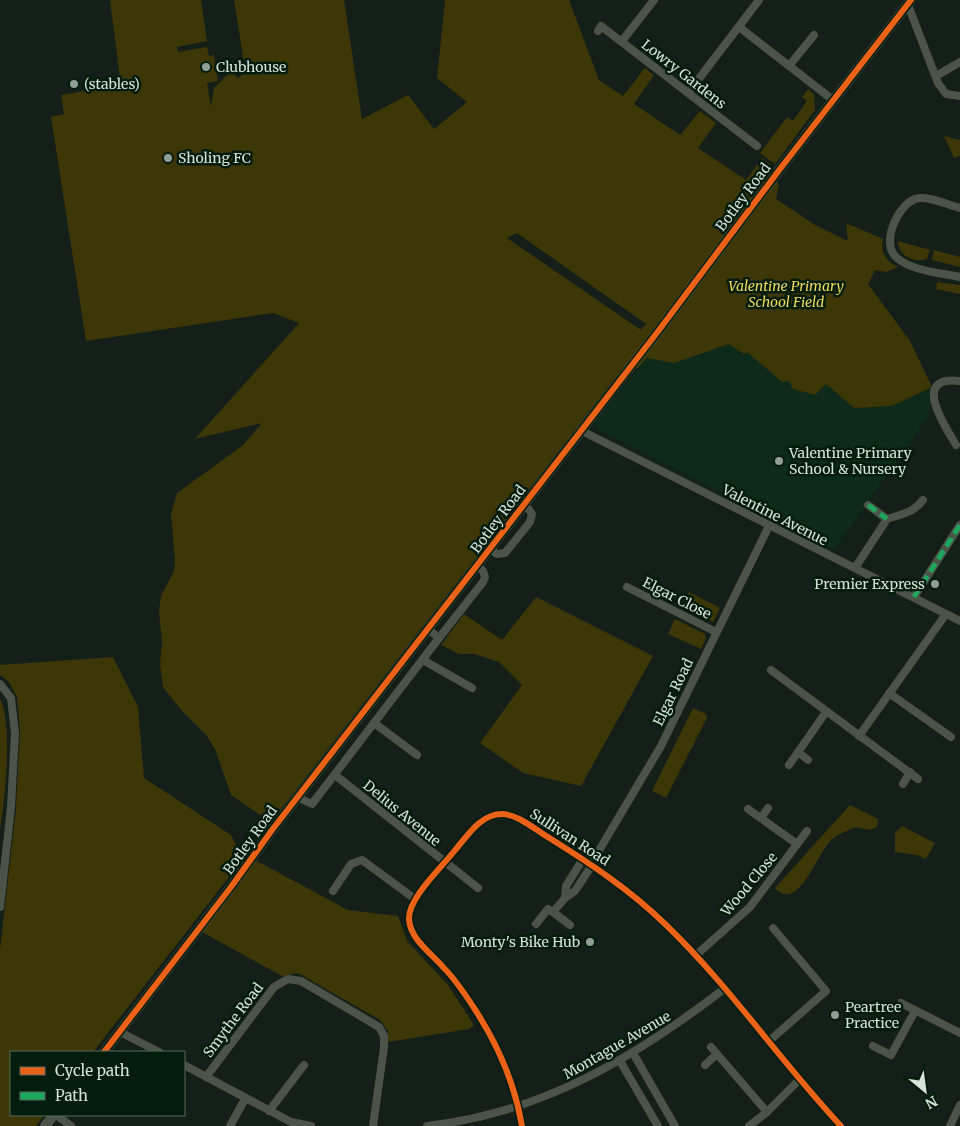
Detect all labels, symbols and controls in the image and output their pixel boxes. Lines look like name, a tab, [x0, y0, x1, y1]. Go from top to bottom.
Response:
street label: Lowry Gardens	[638, 35, 730, 113]
place label: Clubhouse	[216, 58, 286, 76]
marker: Clubhouse	[200, 61, 212, 73]
place label: (stables)	[84, 75, 140, 93]
marker: (stables)	[68, 78, 80, 90]
place label: Sholing FC	[178, 149, 251, 167]
marker: Sholing FC	[162, 152, 174, 164]
street label: Botley Road	[712, 159, 775, 235]
park label: Valentine Primary School Field	[728, 277, 844, 311]
place label: Valentine Primary School & Nursery	[788, 444, 913, 478]
marker: Valentine Primary School & Nursery	[773, 455, 785, 467]
street label: Valentine Avenue	[718, 480, 831, 549]
street label: Botley Road	[467, 481, 530, 557]
street label: Elgar Close	[640, 573, 714, 623]
place label: Premier Express	[814, 575, 925, 593]
marker: Premier Express	[929, 578, 941, 590]
street label: Elgar Road	[649, 655, 697, 729]
street label: Delius Avenue	[359, 776, 445, 850]
street label: Botley Road	[219, 802, 281, 878]
street label: Sullivan Road	[527, 804, 614, 870]
street label: Wood Close	[716, 848, 781, 920]
place label: Monty's Bike Hub	[461, 933, 580, 951]
marker: Monty's Bike Hub	[584, 936, 596, 948]
street label: Smythe Road	[199, 979, 267, 1061]
place label: Peartree Practice	[845, 998, 901, 1032]
street label: Montague Avenue	[560, 1007, 674, 1083]
marker: Peartree Practice	[829, 1009, 841, 1021]
legend	[10, 1051, 185, 1116]
text: Cycle path	[55, 1061, 130, 1080]
north arrow	[900, 1066, 950, 1116]
text: Path	[55, 1086, 88, 1105]
text: N	[922, 1092, 941, 1113]

